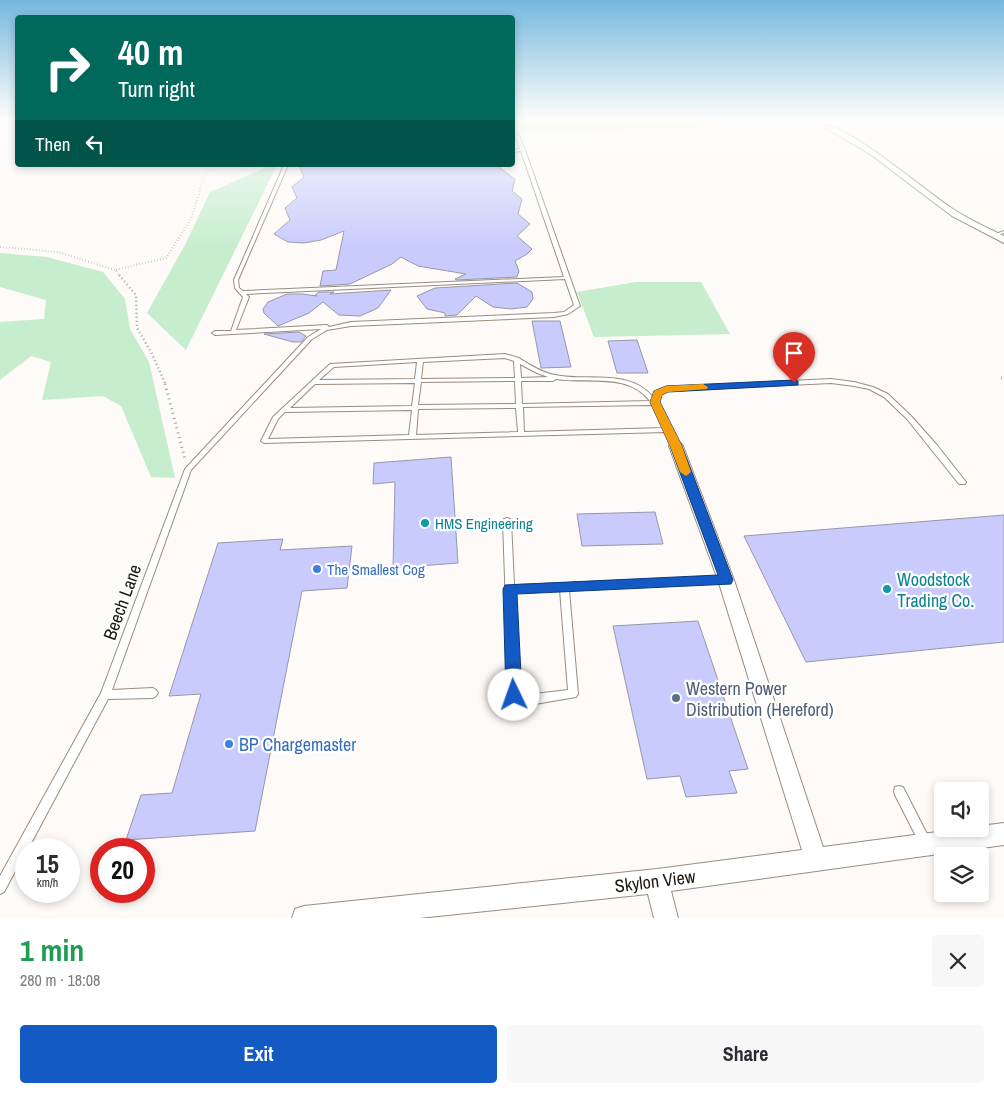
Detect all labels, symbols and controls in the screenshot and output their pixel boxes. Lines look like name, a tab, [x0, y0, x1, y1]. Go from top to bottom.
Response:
text: 40 m	[118, 29, 183, 76]
icon: right	[35, 35, 100, 100]
text: Turn right	[118, 74, 195, 104]
icon: left	[81, 130, 109, 158]
text: Then	[35, 131, 71, 157]
pin	[773, 332, 815, 383]
icon: arrive	[780, 339, 808, 367]
place label: HMS Engineering	[435, 513, 533, 534]
marker: HMS Engineering	[419, 517, 431, 529]
place label: The Smallest Cog	[327, 559, 425, 580]
street label: Beech Lane	[97, 561, 147, 643]
marker: The Smallest Cog	[311, 563, 323, 575]
place label: Woodstock Trading Co.	[897, 567, 974, 613]
marker: Woodstock Trading Co.	[881, 583, 893, 595]
position arrow	[487, 668, 539, 720]
place label: Western Power Distribution (Hereford)	[686, 676, 834, 722]
marker: Western Power Distribution (Hereford)	[670, 692, 682, 704]
place label: BP Chargemaster	[239, 732, 356, 757]
marker: BP Chargemaster	[223, 738, 235, 750]
map controls	[934, 782, 989, 902]
button: sound	[934, 782, 989, 837]
speed limit sign: 20	[90, 838, 155, 903]
text: 15	[36, 847, 59, 881]
button: layers	[934, 847, 989, 902]
street label: Skylon View	[613, 864, 697, 898]
text: km/h	[37, 875, 58, 891]
text: 1 min	[20, 930, 84, 970]
button: close	[932, 935, 984, 987]
text: 280 m · 18:08	[20, 969, 100, 991]
button: Exit	[20, 1025, 497, 1083]
button: Share	[507, 1025, 984, 1083]

